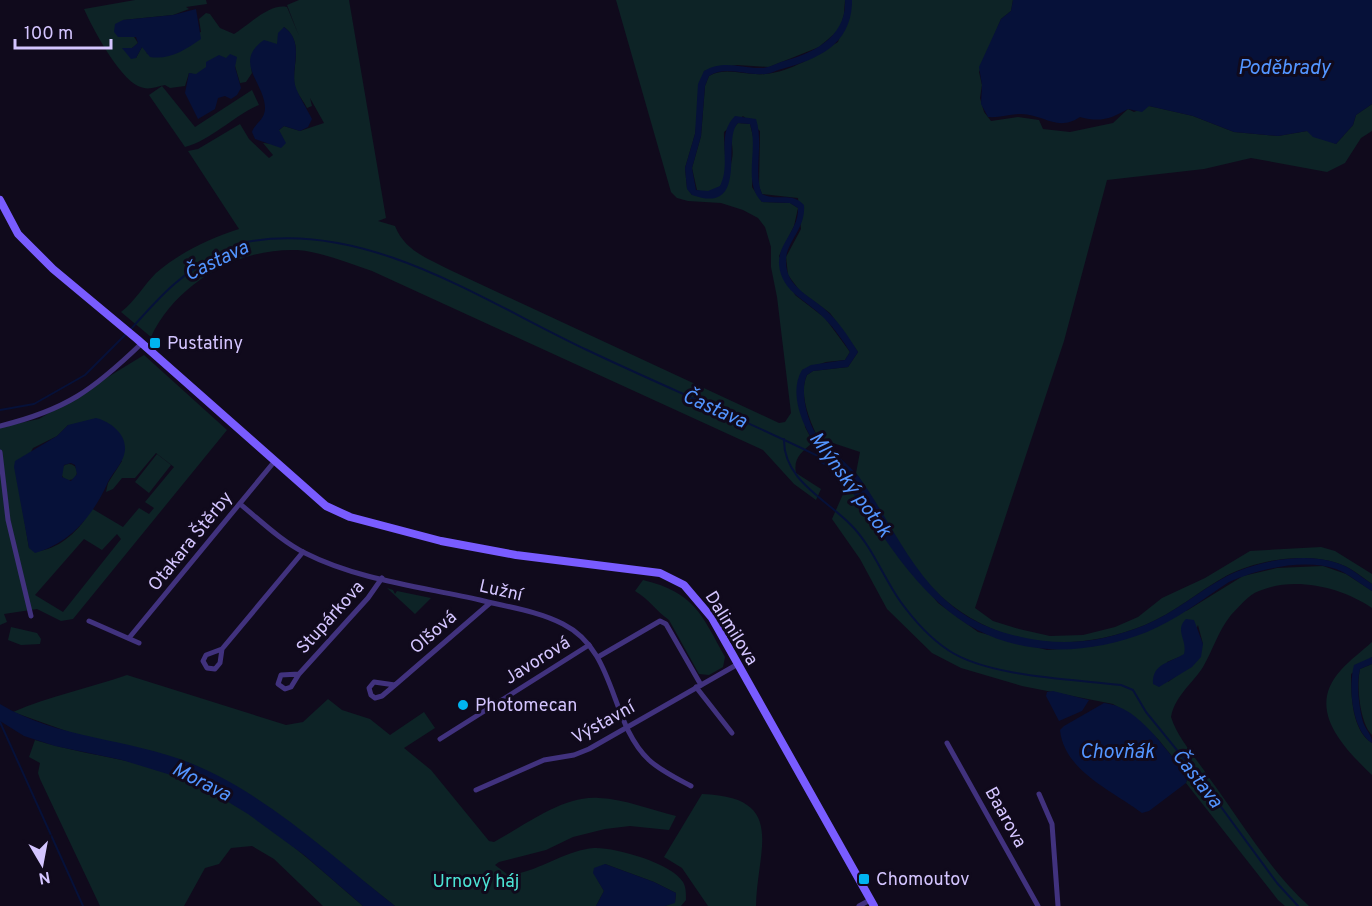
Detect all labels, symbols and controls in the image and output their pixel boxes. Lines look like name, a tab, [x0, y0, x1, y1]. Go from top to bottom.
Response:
scale bar	[15, 12, 111, 50]
text: 100 m	[24, 23, 73, 46]
water label: Poděbrady	[1238, 56, 1332, 82]
water label: Častava	[180, 233, 254, 288]
place label: Pustatiny	[167, 333, 243, 356]
marker: Pustatiny	[148, 336, 162, 350]
water label: Častava	[678, 382, 752, 436]
water label: Mlýnský potok	[802, 427, 897, 544]
street label: Otakara Štěrby	[142, 486, 238, 596]
street label: Lužní	[477, 575, 526, 608]
street label: Stupárkova	[292, 576, 370, 660]
street label: Dalimilova	[699, 587, 763, 670]
street label: Olšová	[406, 606, 462, 660]
street label: Javorová	[501, 632, 575, 691]
place label: Photomecan	[475, 695, 577, 718]
street label: Výstavní	[568, 696, 641, 750]
marker: Photomecan	[456, 698, 470, 712]
water label: Chovňák	[1080, 740, 1155, 766]
water label: Častava	[1165, 743, 1230, 815]
water label: Morava	[167, 757, 236, 809]
street label: Baarova	[979, 783, 1031, 852]
north arrow	[12, 834, 72, 894]
text: N	[37, 866, 52, 888]
place label: Chomoutov	[876, 869, 970, 892]
park label: Urnový háj	[433, 871, 519, 894]
marker: Chomoutov	[857, 872, 871, 886]

